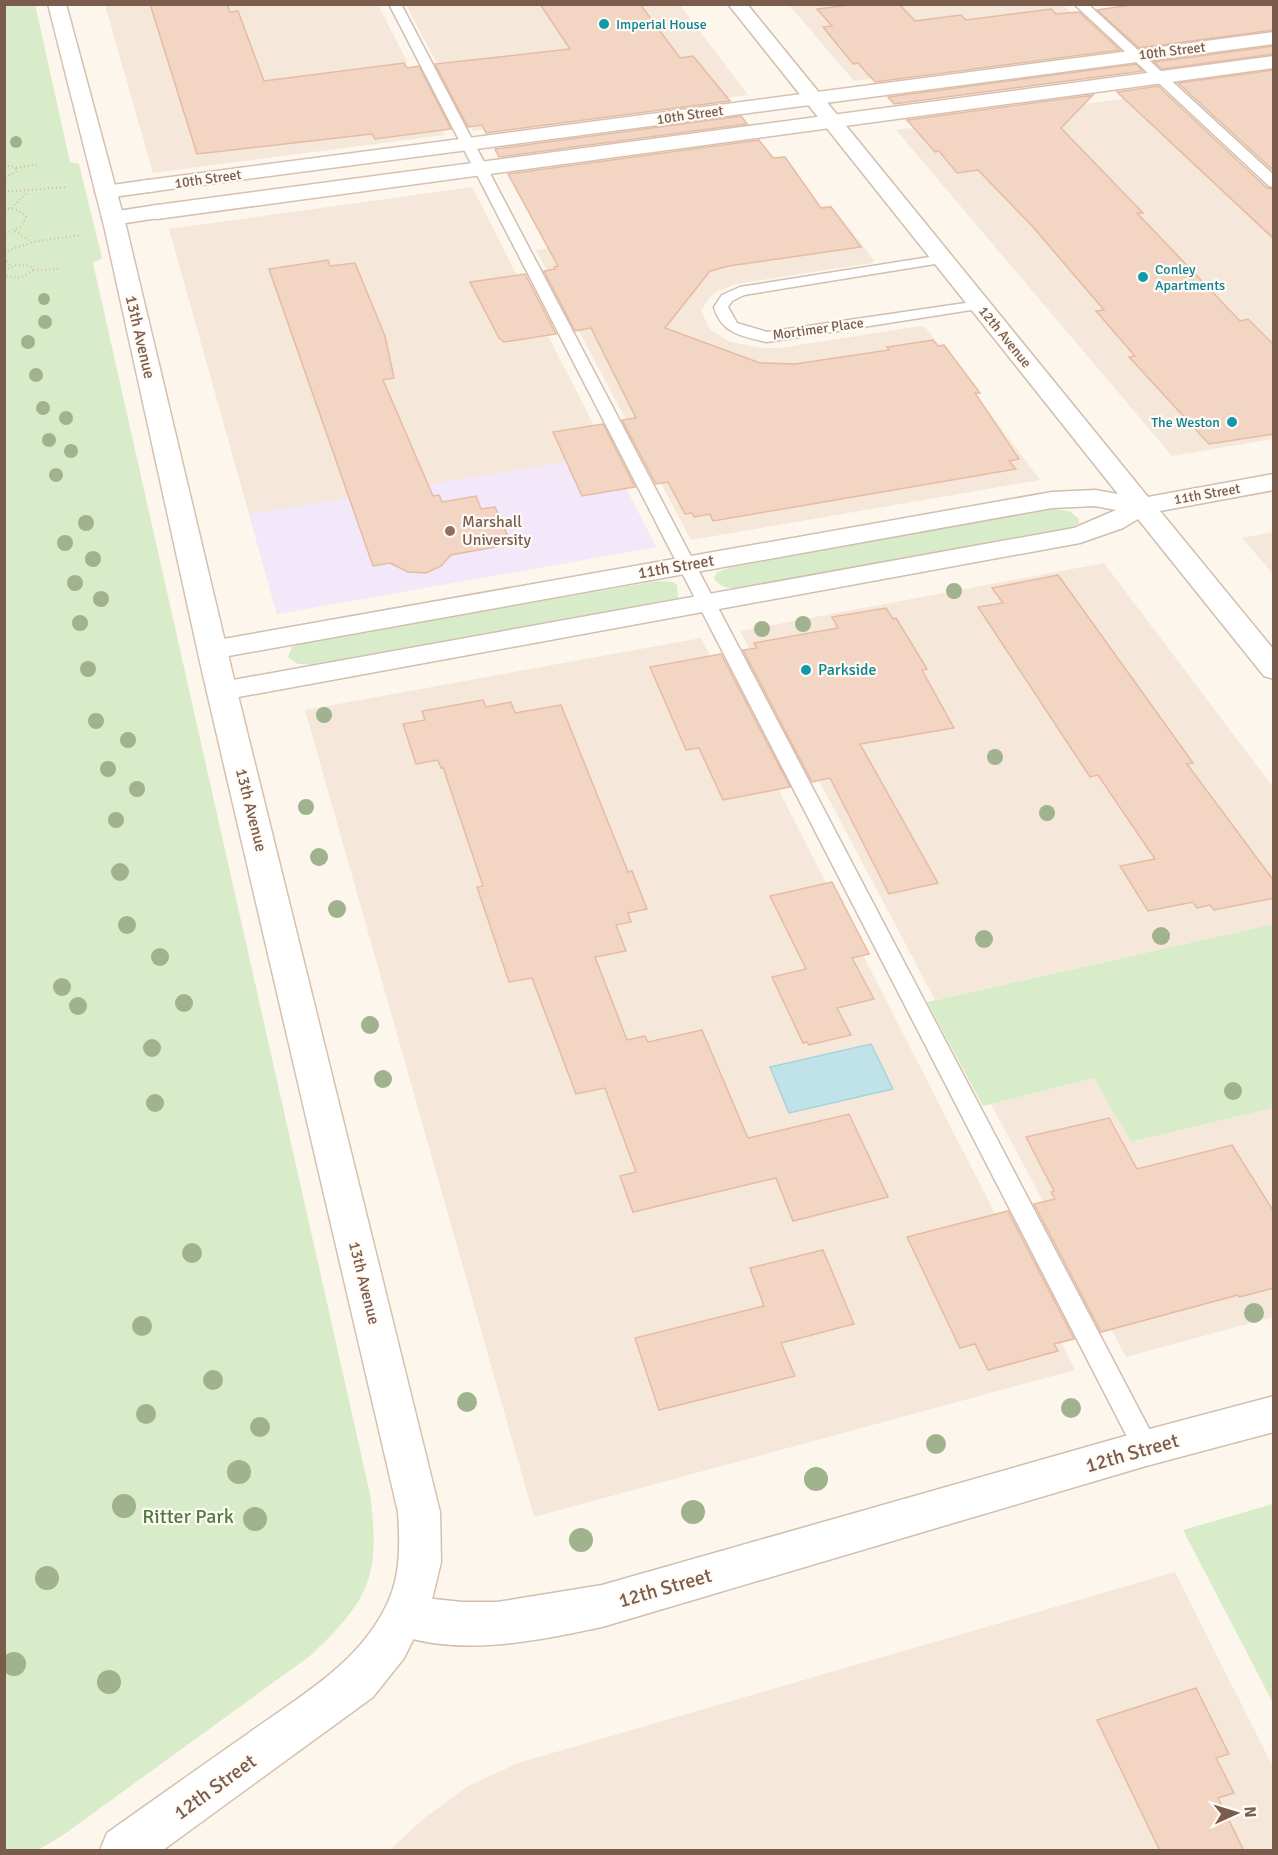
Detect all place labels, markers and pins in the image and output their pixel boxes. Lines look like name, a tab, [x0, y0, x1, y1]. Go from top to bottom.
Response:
place label: Imperial House	[616, 16, 707, 33]
marker: Imperial House	[597, 17, 611, 31]
place label: Conley Apartments	[1155, 261, 1225, 294]
marker: Conley Apartments	[1136, 270, 1150, 284]
place label: The Weston	[1151, 414, 1220, 431]
marker: The Weston	[1225, 415, 1239, 429]
place label: Marshall University	[462, 512, 532, 550]
marker: Marshall University	[443, 524, 457, 538]
place label: Parkside	[818, 660, 877, 680]
marker: Parkside	[799, 663, 813, 677]

